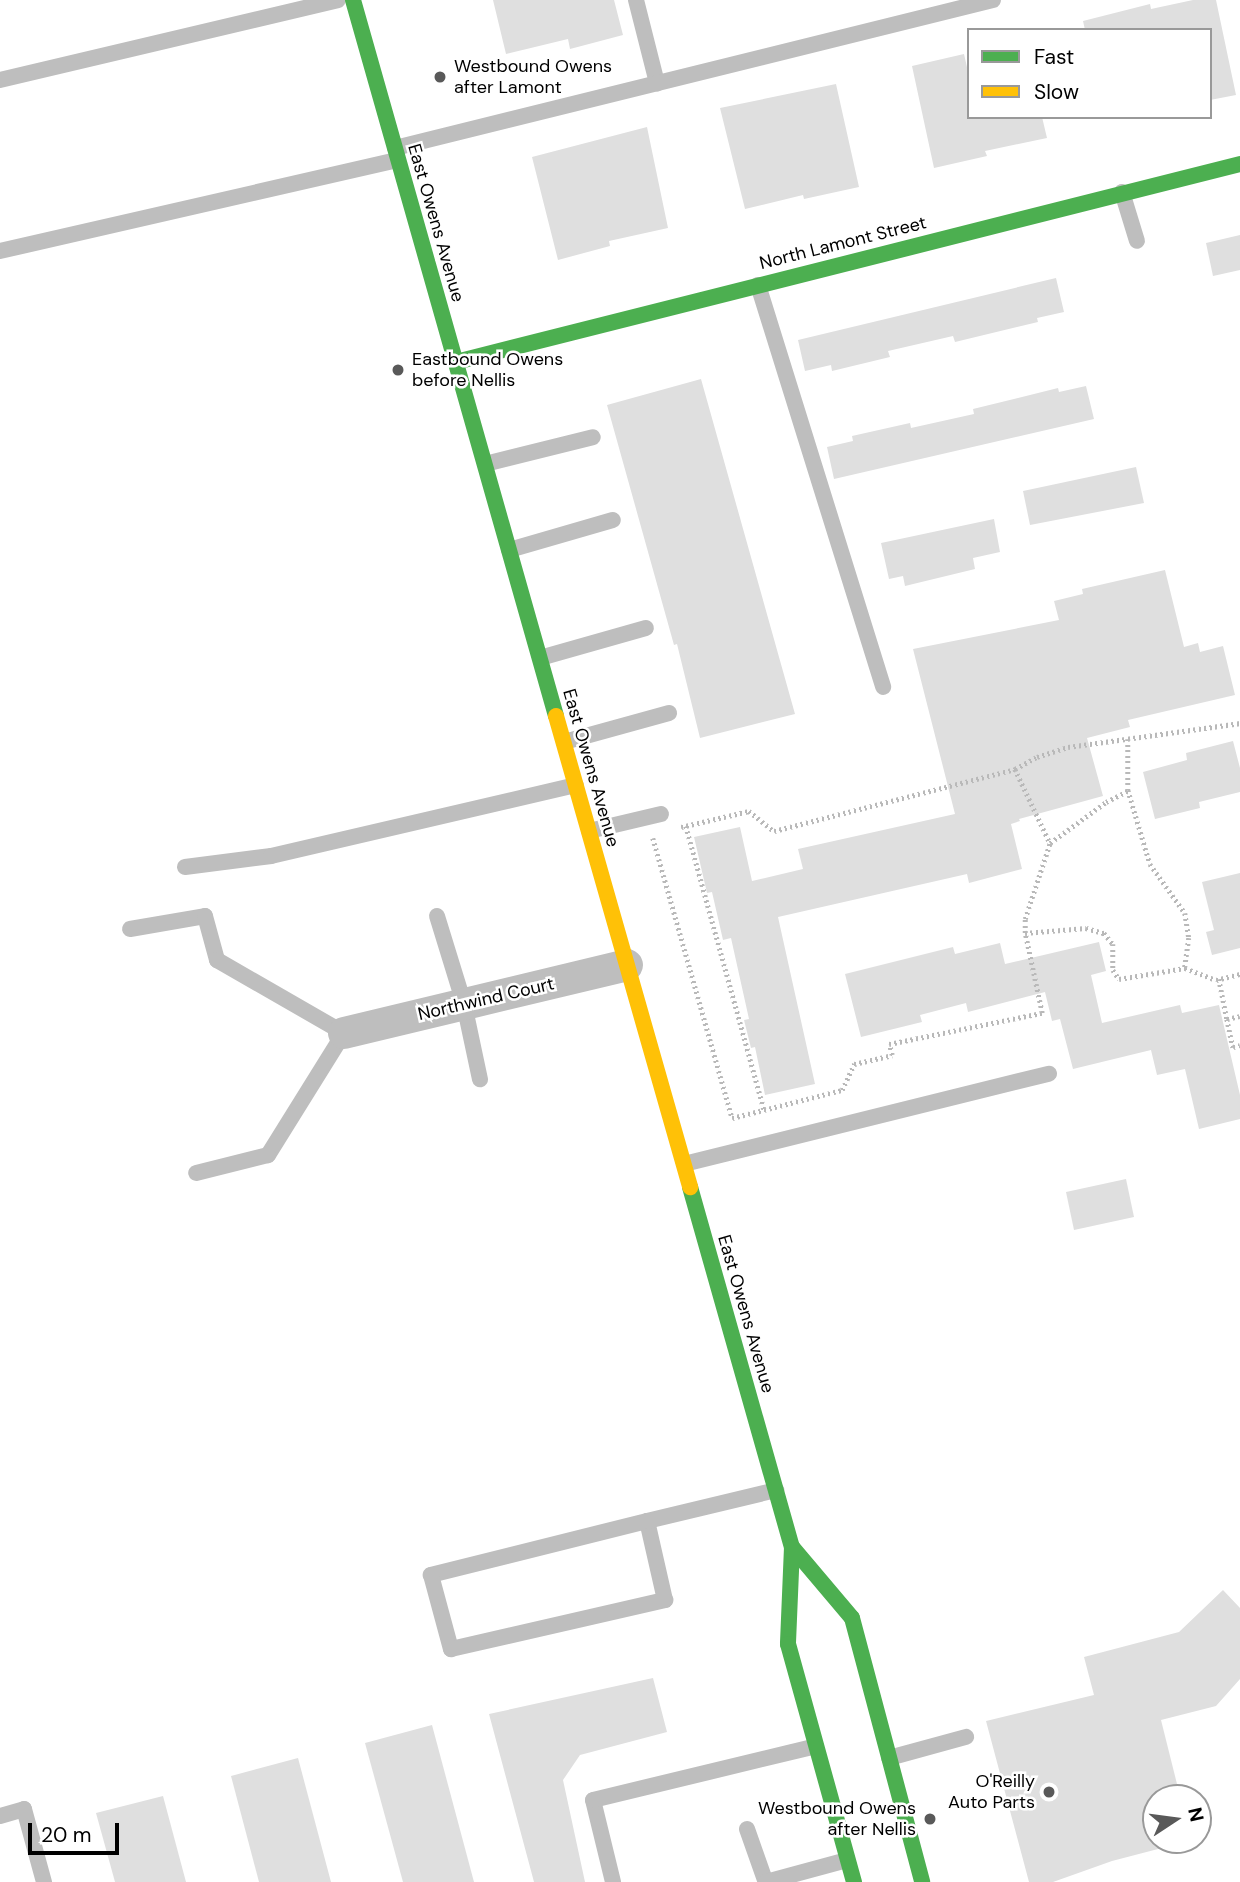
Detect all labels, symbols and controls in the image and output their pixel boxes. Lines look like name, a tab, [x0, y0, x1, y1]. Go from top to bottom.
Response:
legend	[967, 28, 1212, 119]
text: Fast	[1034, 43, 1074, 71]
place label: Westbound Owens after Lamont	[454, 56, 612, 98]
marker: Westbound Owens after Lamont	[432, 69, 448, 85]
text: Slow	[1034, 78, 1079, 106]
street label: East Owens Avenue	[403, 142, 469, 304]
street label: North Lamont Street	[757, 212, 929, 274]
place label: Eastbound Owens before Nellis	[412, 349, 563, 392]
marker: Eastbound Owens before Nellis	[390, 362, 406, 378]
street label: East Owens Avenue	[558, 687, 624, 849]
street label: Northwind Court	[416, 973, 556, 1025]
street label: East Owens Avenue	[713, 1233, 779, 1395]
place label: O'Reilly Auto Parts	[948, 1771, 1035, 1814]
marker: O'Reilly Auto Parts	[1041, 1784, 1057, 1800]
north arrow	[1142, 1784, 1212, 1854]
place label: Westbound Owens after Nellis	[758, 1798, 916, 1840]
text: N	[1182, 1805, 1210, 1824]
scale bar	[32, 1808, 122, 1852]
marker: Westbound Owens after Nellis	[922, 1811, 938, 1827]
text: 20 m	[41, 1821, 92, 1849]

